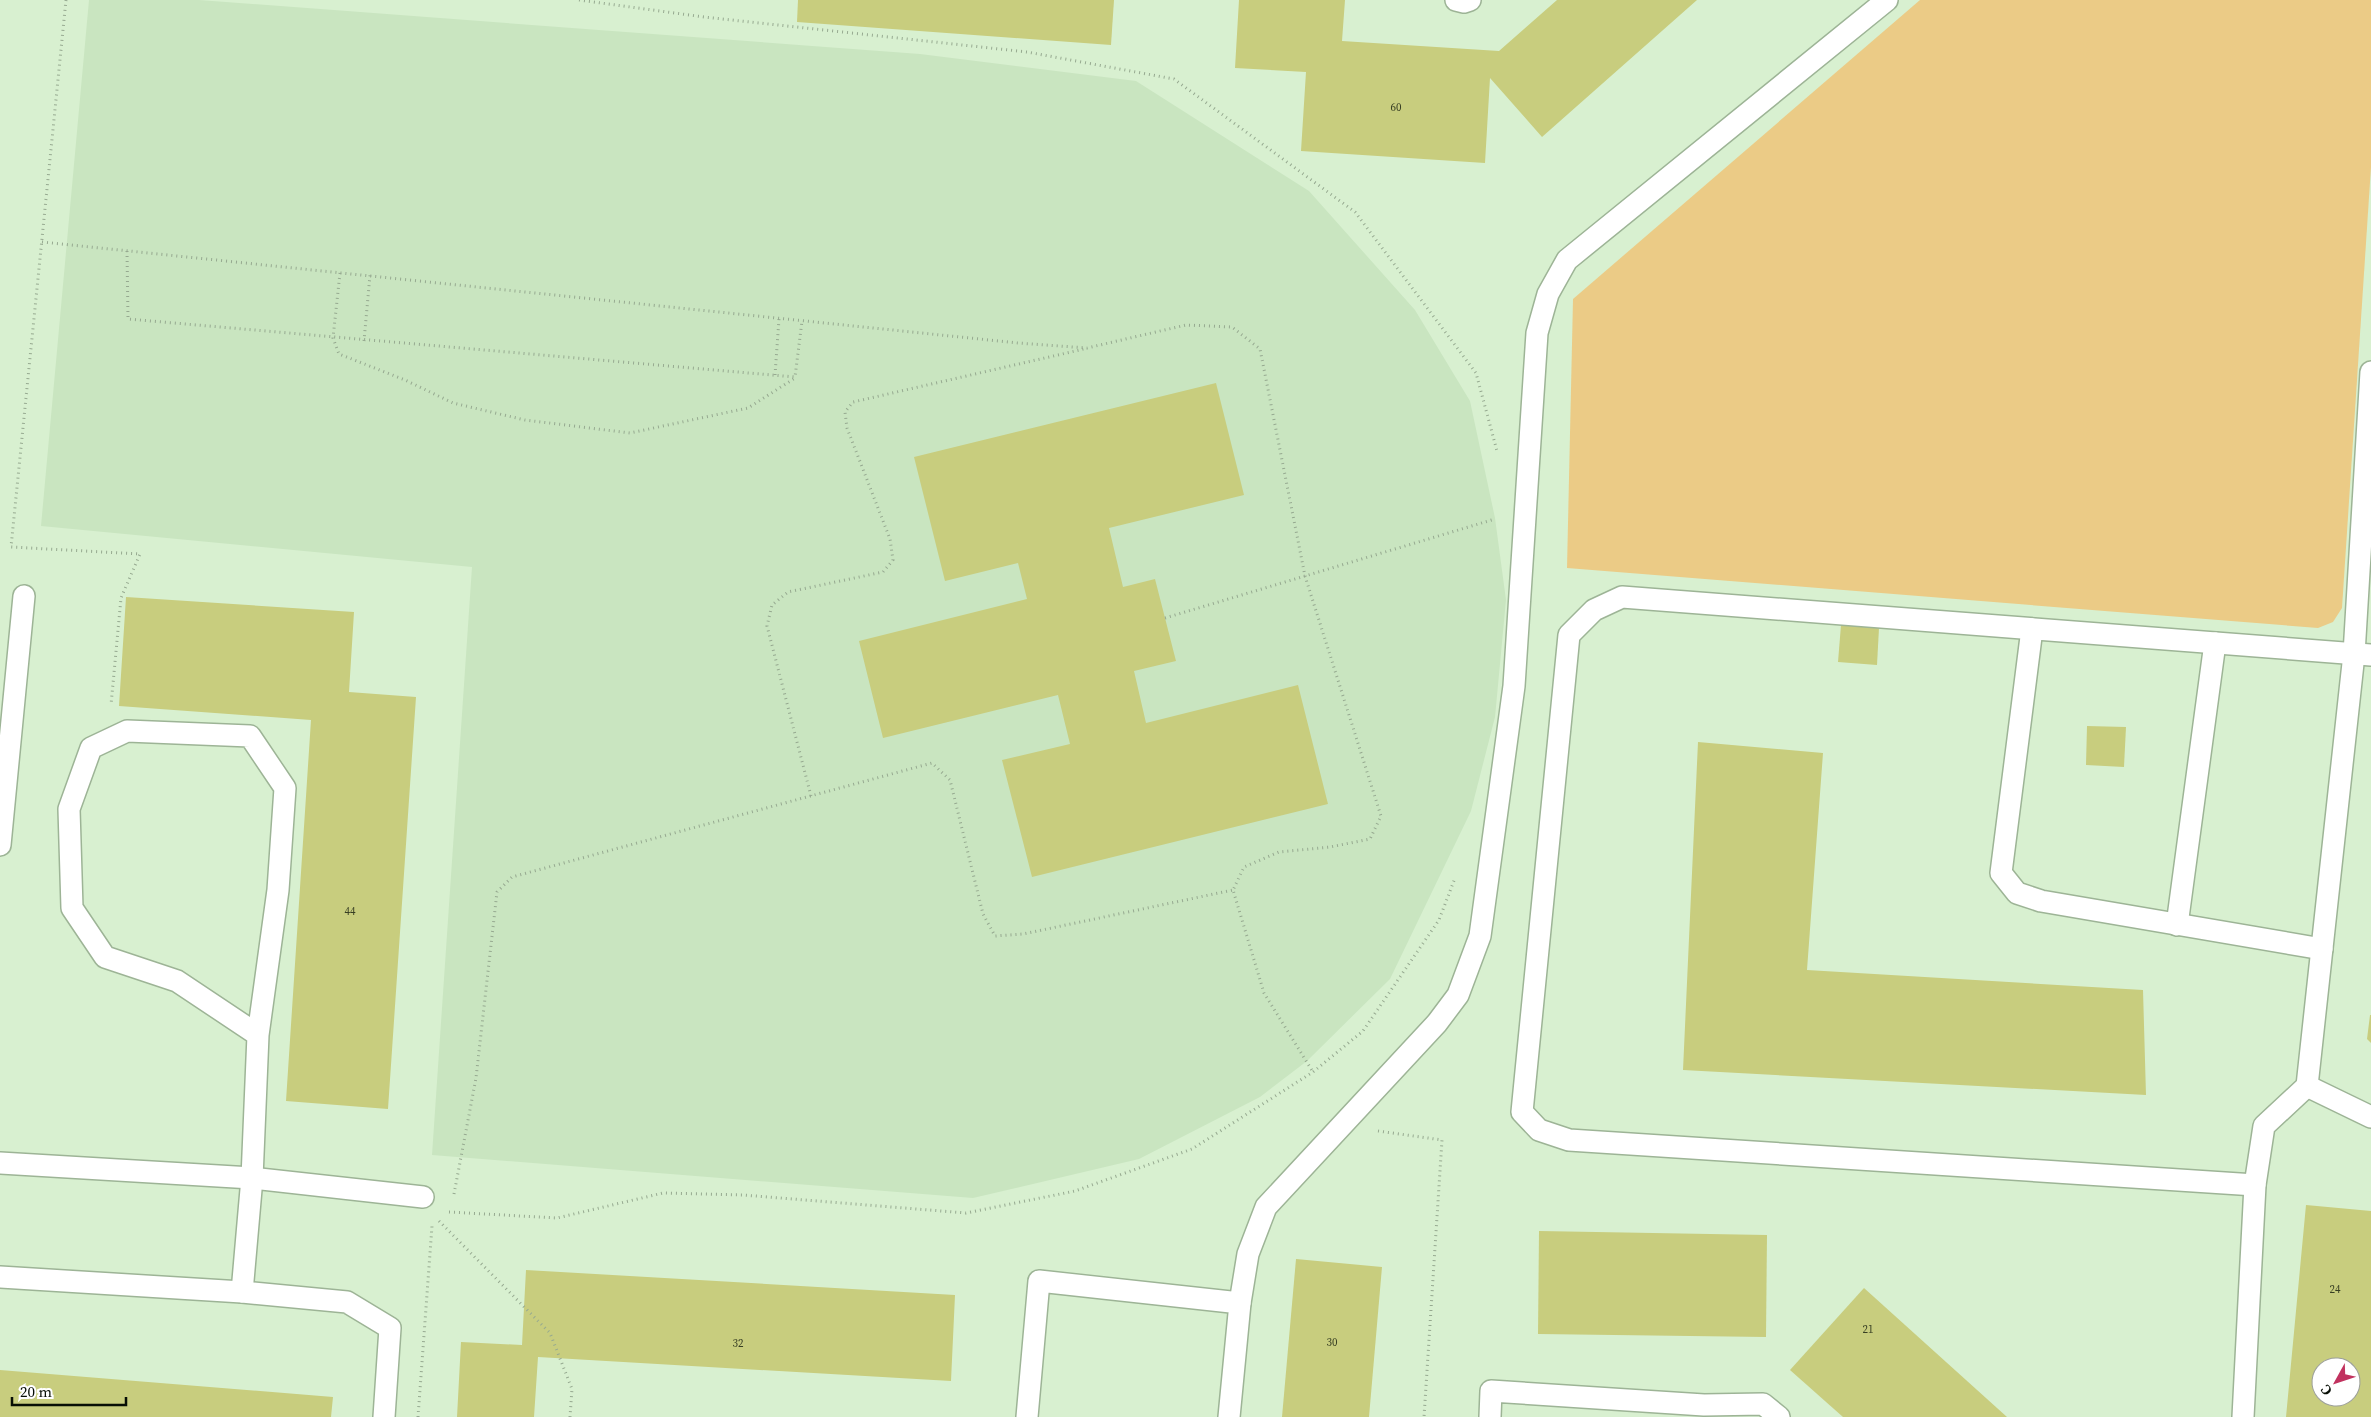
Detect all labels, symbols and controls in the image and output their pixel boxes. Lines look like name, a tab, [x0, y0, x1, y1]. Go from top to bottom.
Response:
house number: 60	[1391, 100, 1402, 115]
house number: 44	[345, 904, 356, 919]
house number: 24	[2330, 1282, 2341, 1297]
house number: 21	[1863, 1322, 1874, 1337]
house number: 30	[1327, 1335, 1338, 1350]
house number: 32	[733, 1336, 744, 1351]
north arrow	[2311, 1357, 2361, 1407]
scale bar	[12, 1374, 126, 1406]
text: С	[2315, 1380, 2337, 1400]
text: 20 m	[20, 1381, 52, 1402]

